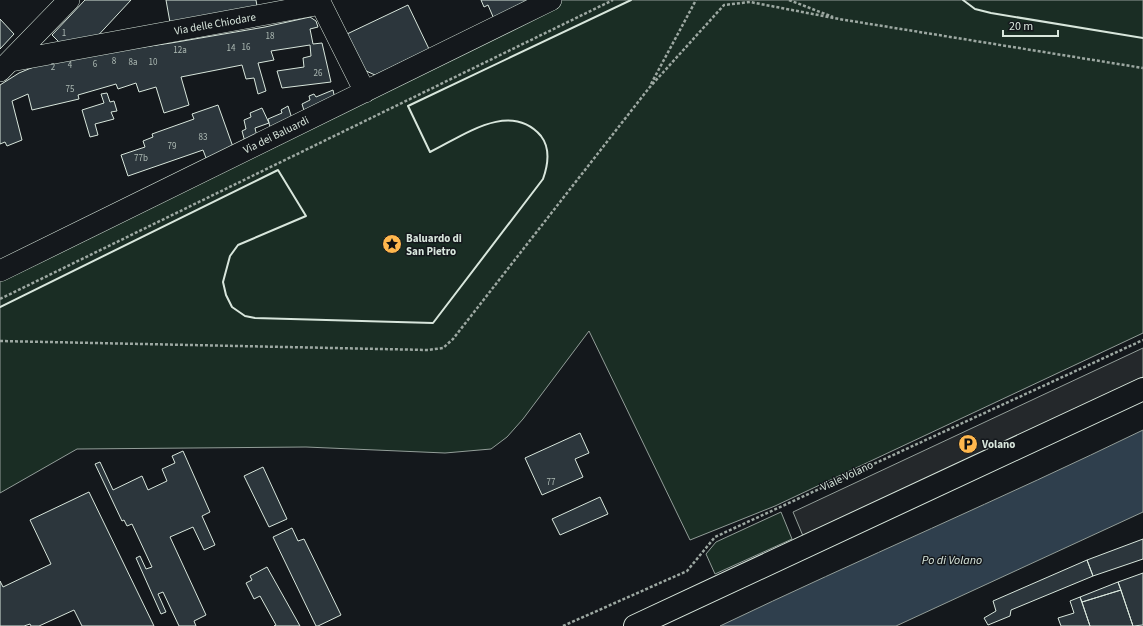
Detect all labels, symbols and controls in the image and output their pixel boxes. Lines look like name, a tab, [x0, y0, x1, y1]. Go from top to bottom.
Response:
street label: Via delle Chiodare	[173, 9, 258, 39]
scale bar	[1003, 12, 1058, 38]
text: 20 m	[1009, 18, 1033, 35]
house number: 1	[62, 27, 66, 40]
house number: 18	[266, 30, 275, 43]
house number: 16	[242, 41, 251, 54]
house number: 14	[227, 42, 236, 55]
house number: 12a	[173, 44, 187, 57]
house number: 8	[112, 55, 117, 68]
house number: 8a	[128, 56, 138, 69]
house number: 10	[149, 56, 158, 69]
house number: 6	[93, 58, 98, 71]
house number: 4	[68, 59, 73, 72]
house number: 2	[51, 61, 56, 74]
house number: 26	[314, 67, 323, 80]
house number: 75	[66, 83, 75, 96]
street label: Via dei Baluardi	[241, 113, 311, 157]
house number: 83	[199, 131, 208, 144]
house number: 79	[168, 140, 177, 153]
house number: 77b	[134, 152, 148, 165]
place label: Baluardo di San Pietro	[406, 231, 462, 259]
place icon: Baluardo di San Pietro	[381, 233, 403, 255]
parking icon: Volano	[957, 433, 979, 455]
place label: Volano	[981, 437, 1015, 452]
street label: Viale Volano	[818, 457, 876, 495]
house number: 77	[547, 476, 556, 489]
water label: Po di Volano	[922, 552, 982, 569]

